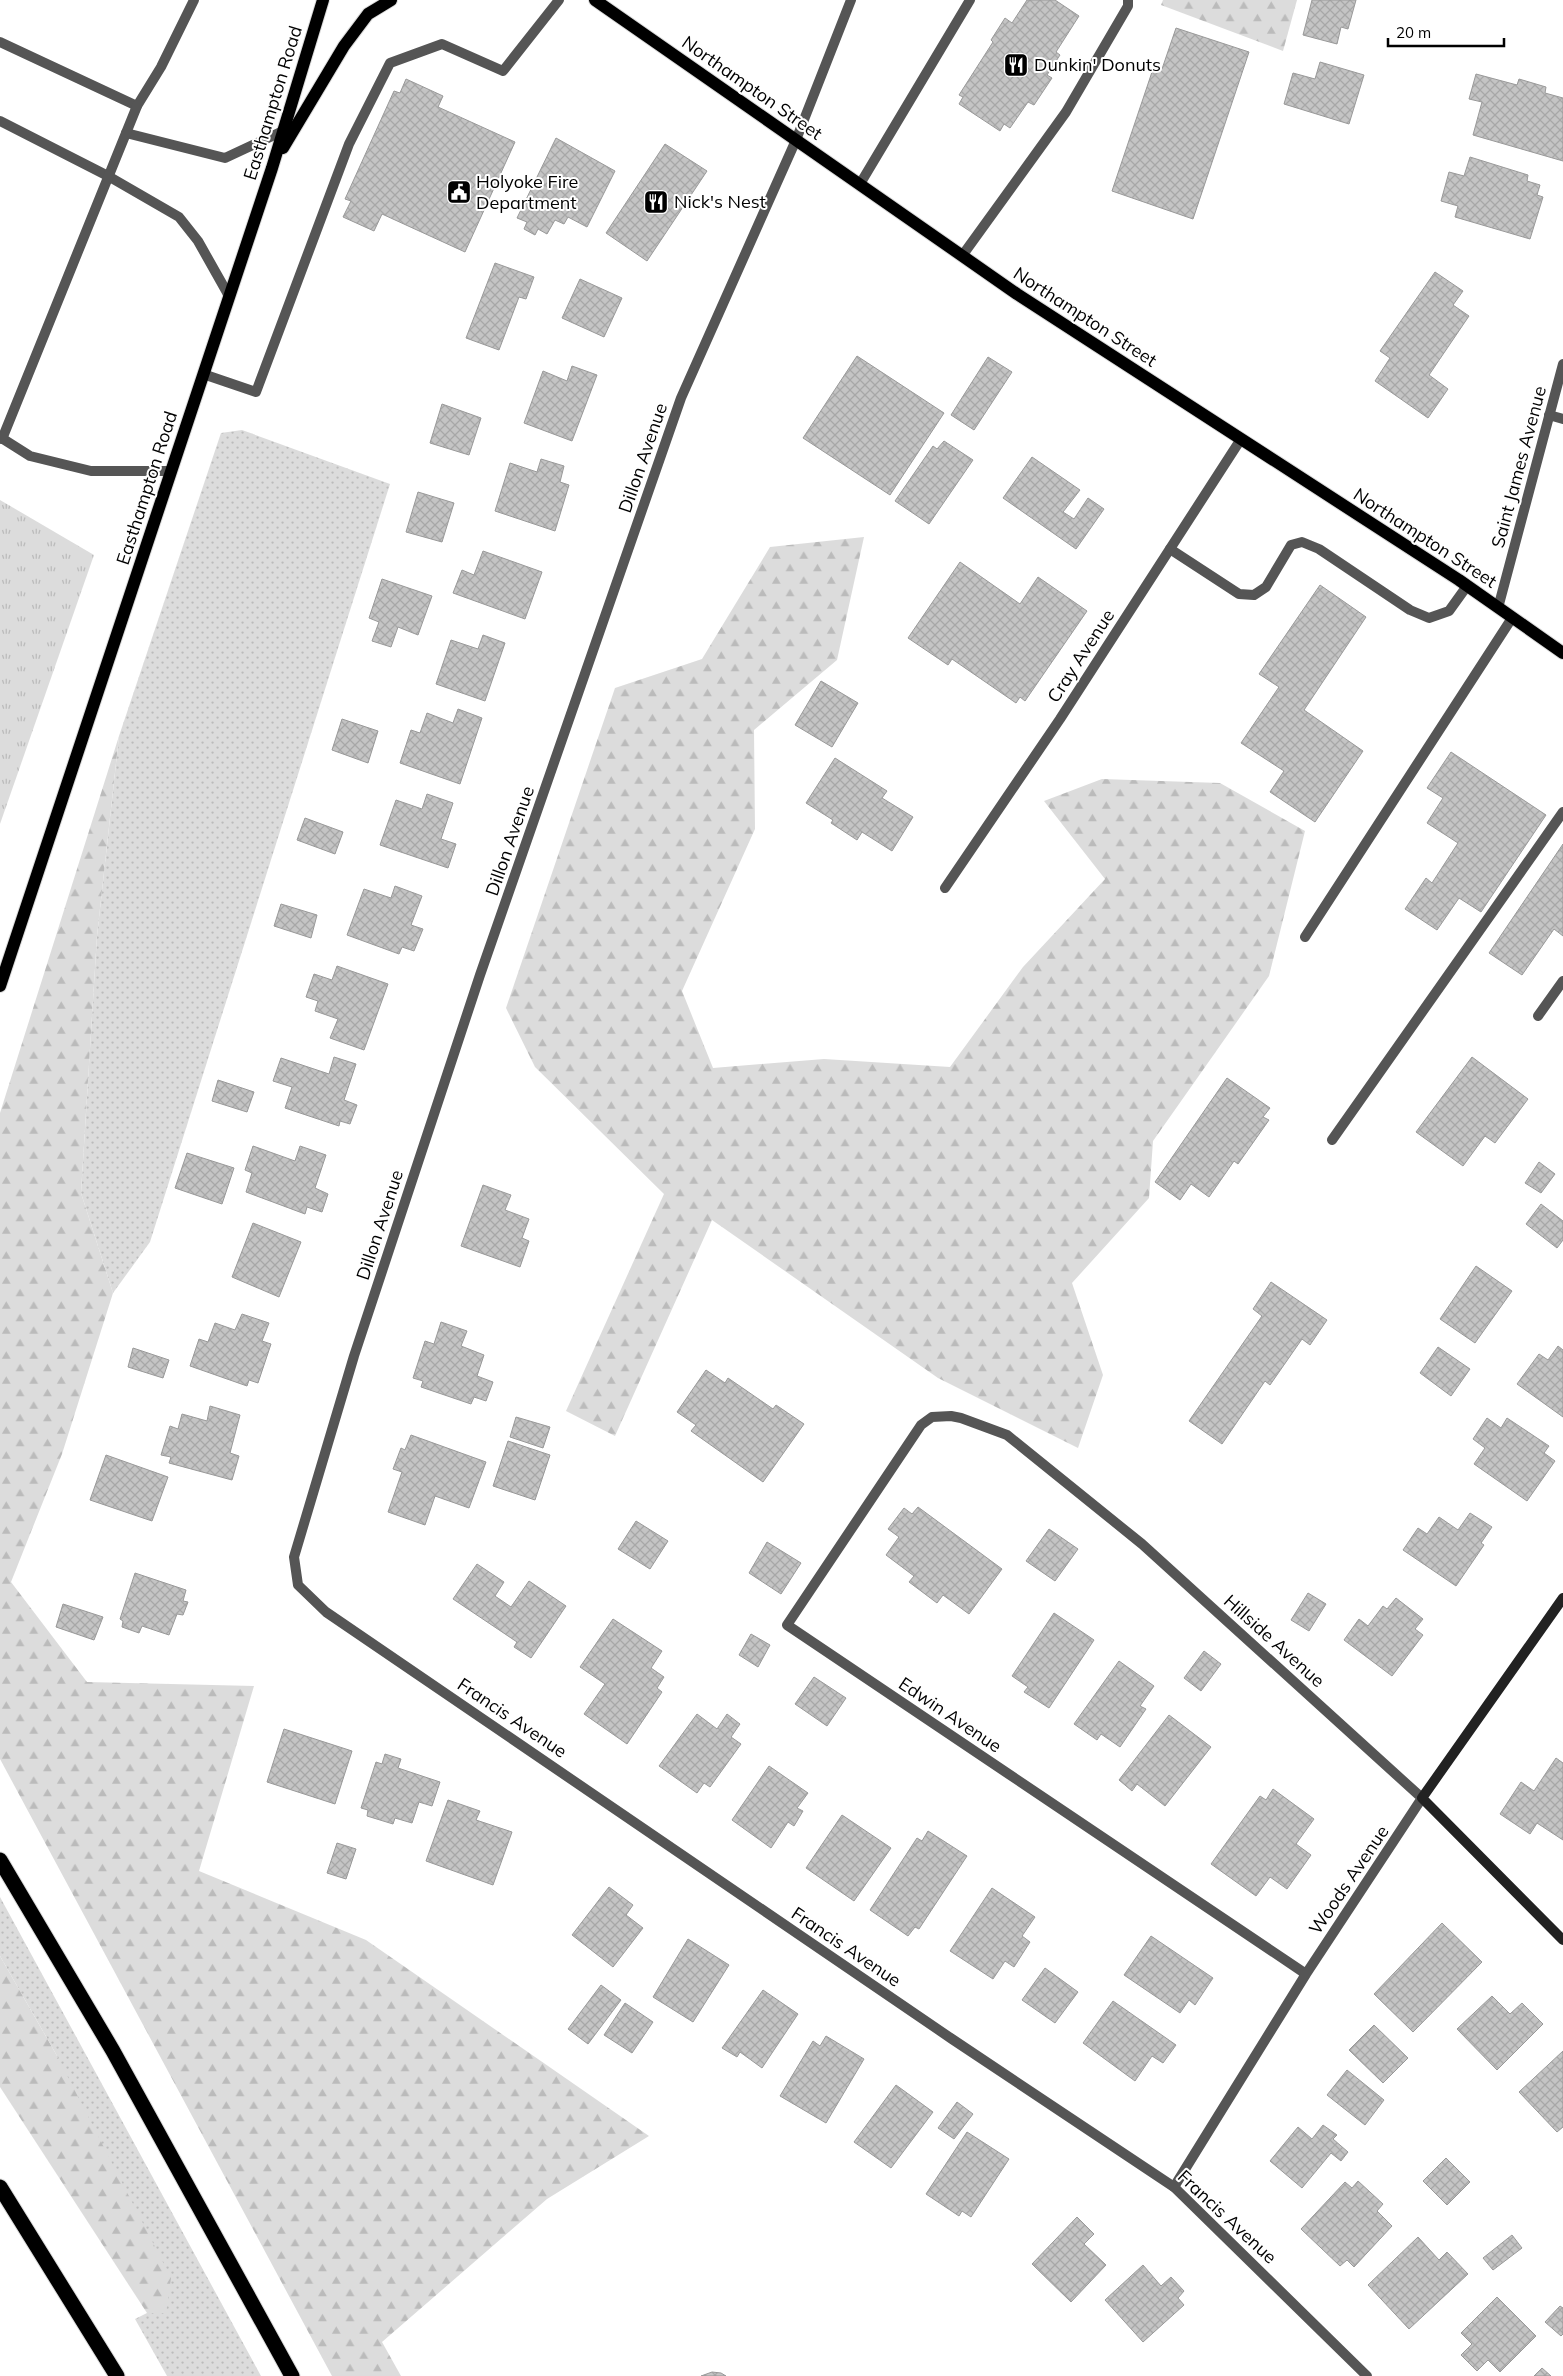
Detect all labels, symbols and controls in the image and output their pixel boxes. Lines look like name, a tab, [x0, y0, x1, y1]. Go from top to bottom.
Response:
scale bar	[1388, 15, 1504, 47]
street label: Easthampton Road	[238, 23, 307, 183]
text: 20 m	[1396, 23, 1431, 42]
street label: Northampton Street	[678, 30, 827, 145]
restaurant icon: Dunkin' Donuts	[1003, 52, 1029, 78]
place label: Dunkin' Donuts	[1034, 53, 1161, 76]
place label: Holyoke Fire Department	[476, 170, 578, 214]
public building icon: Holyoke Fire Department	[446, 179, 472, 205]
restaurant icon: Nick's Nest	[643, 189, 669, 215]
place label: Nick's Nest	[674, 190, 766, 213]
street label: Northampton Street	[1009, 262, 1161, 372]
street label: Saint James Avenue	[1486, 383, 1551, 550]
street label: Dillon Avenue	[613, 400, 672, 516]
street label: Easthampton Road	[111, 408, 182, 568]
street label: Northampton Street	[1349, 483, 1501, 593]
street label: Cray Avenue	[1042, 605, 1119, 707]
street label: Dillon Avenue	[480, 783, 539, 899]
street label: Dillon Avenue	[351, 1167, 408, 1283]
street label: Hillside Avenue	[1219, 1589, 1330, 1692]
street label: Francis Avenue	[453, 1672, 571, 1763]
street label: Edwin Avenue	[894, 1672, 1006, 1757]
street label: Woods Avenue	[1304, 1821, 1394, 1939]
street label: Francis Avenue	[787, 1901, 905, 1992]
street label: Francis Avenue	[1173, 2165, 1282, 2268]

